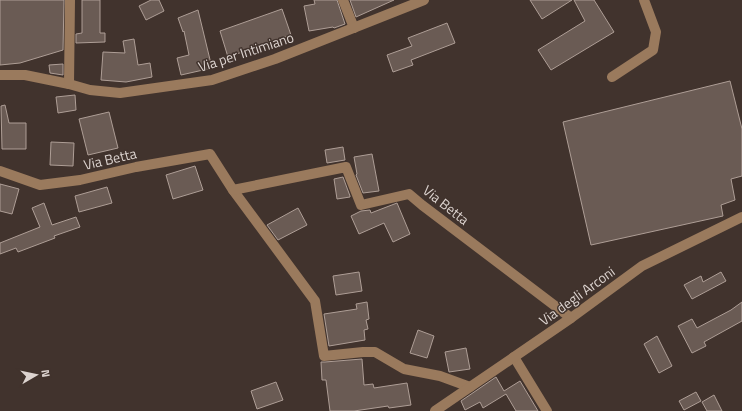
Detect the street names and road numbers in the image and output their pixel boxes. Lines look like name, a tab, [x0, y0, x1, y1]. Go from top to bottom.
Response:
street label: Via per Intimiano	[195, 26, 296, 77]
street label: Via Betta	[81, 142, 138, 175]
street label: Via Betta	[419, 180, 474, 229]
street label: Via degli Arconi	[534, 261, 619, 330]

